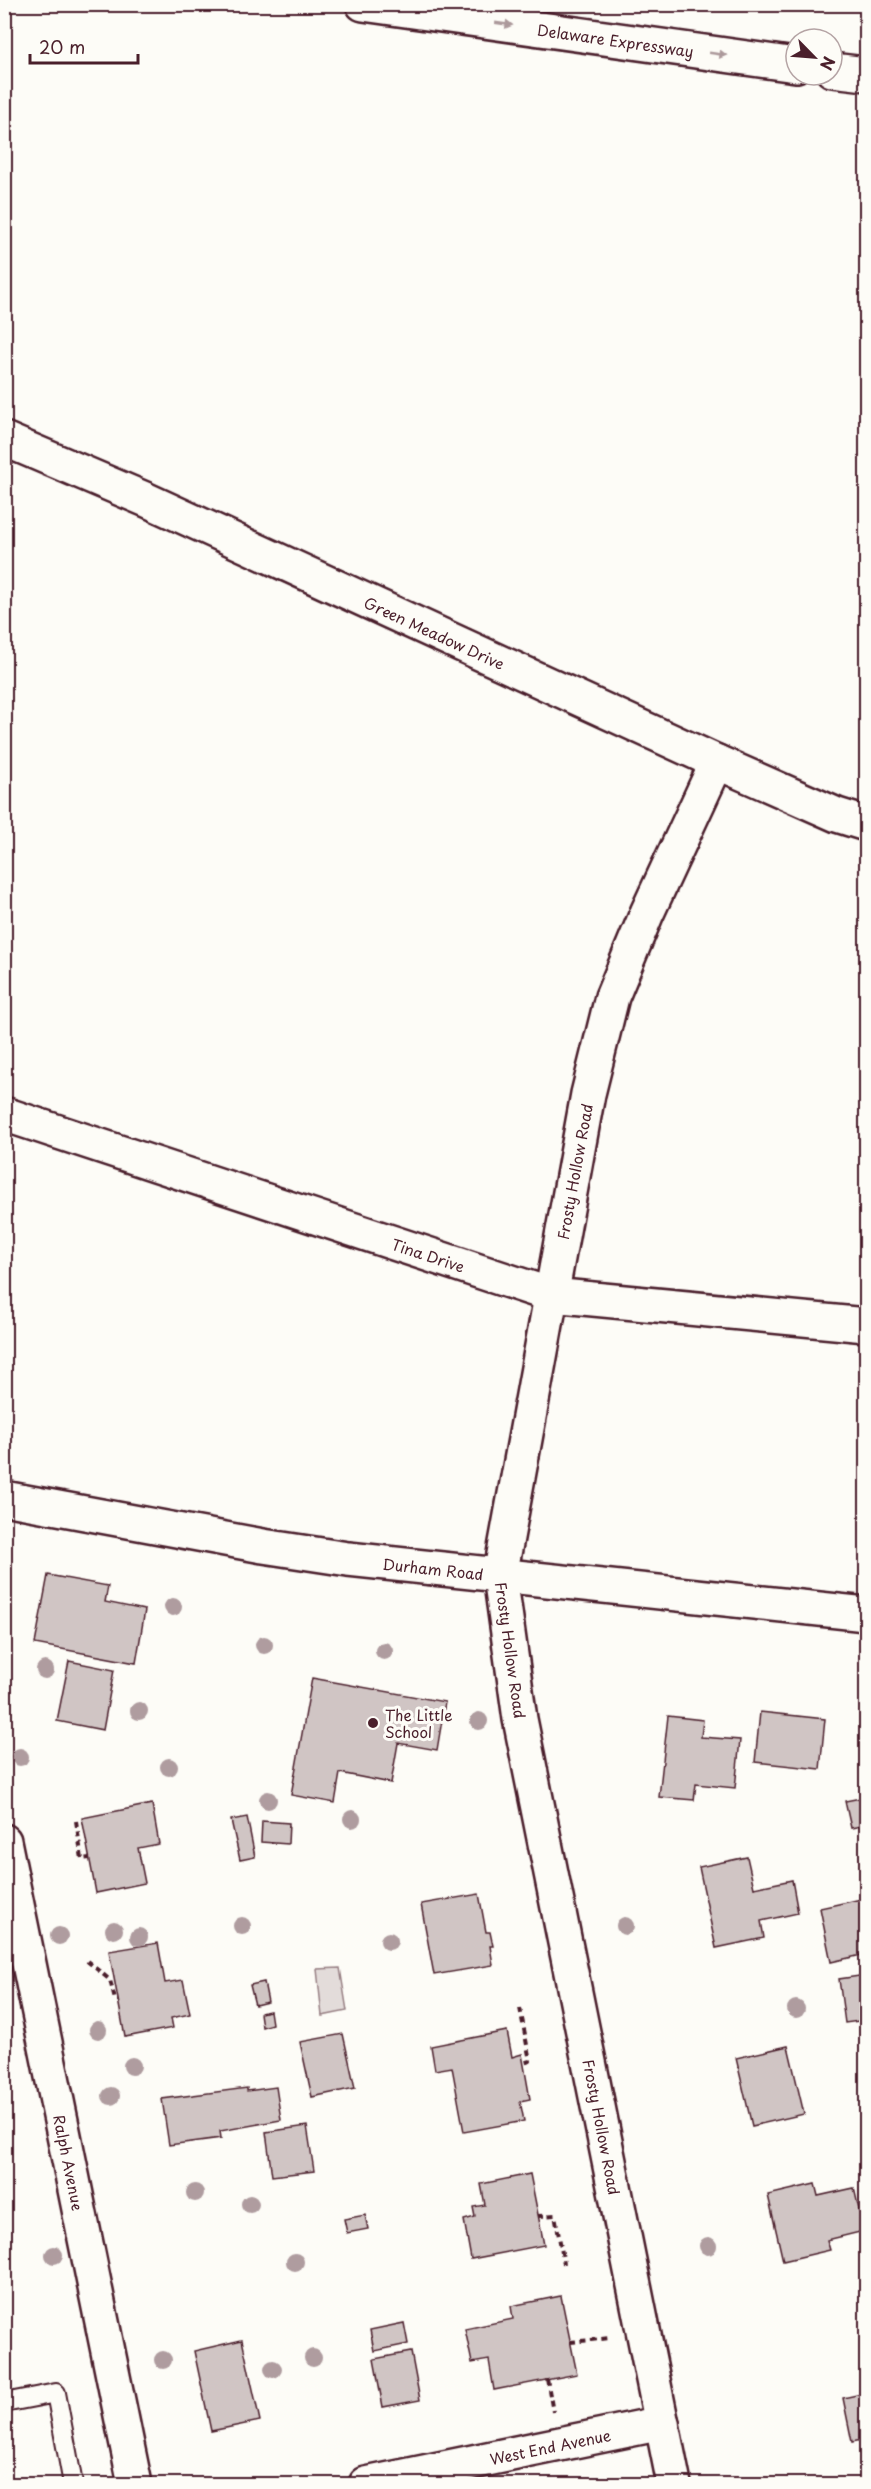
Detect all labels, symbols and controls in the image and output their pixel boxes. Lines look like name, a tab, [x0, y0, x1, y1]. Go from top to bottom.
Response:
street label: Delaware Expressway	[536, 17, 695, 62]
one-way arrow	[494, 19, 513, 29]
scale bar	[30, 27, 138, 65]
north arrow	[784, 27, 844, 87]
text: 20 m	[39, 33, 85, 60]
one-way arrow	[708, 49, 727, 58]
text: N	[815, 53, 842, 75]
street label: Green Meadow Drive	[361, 590, 509, 674]
street label: Frosty Hollow Road	[550, 1101, 598, 1241]
street label: Tina Drive	[389, 1232, 468, 1277]
street label: Durham Road	[382, 1551, 485, 1585]
street label: Frosty Hollow Road	[490, 1580, 532, 1720]
place label: The Little School	[385, 1703, 453, 1743]
marker: The Little School	[366, 1716, 380, 1730]
street label: Frosty Hollow Road	[578, 2057, 626, 2197]
street label: Ralph Avenue	[48, 2112, 90, 2212]
street label: West End Avenue	[488, 2422, 613, 2470]

